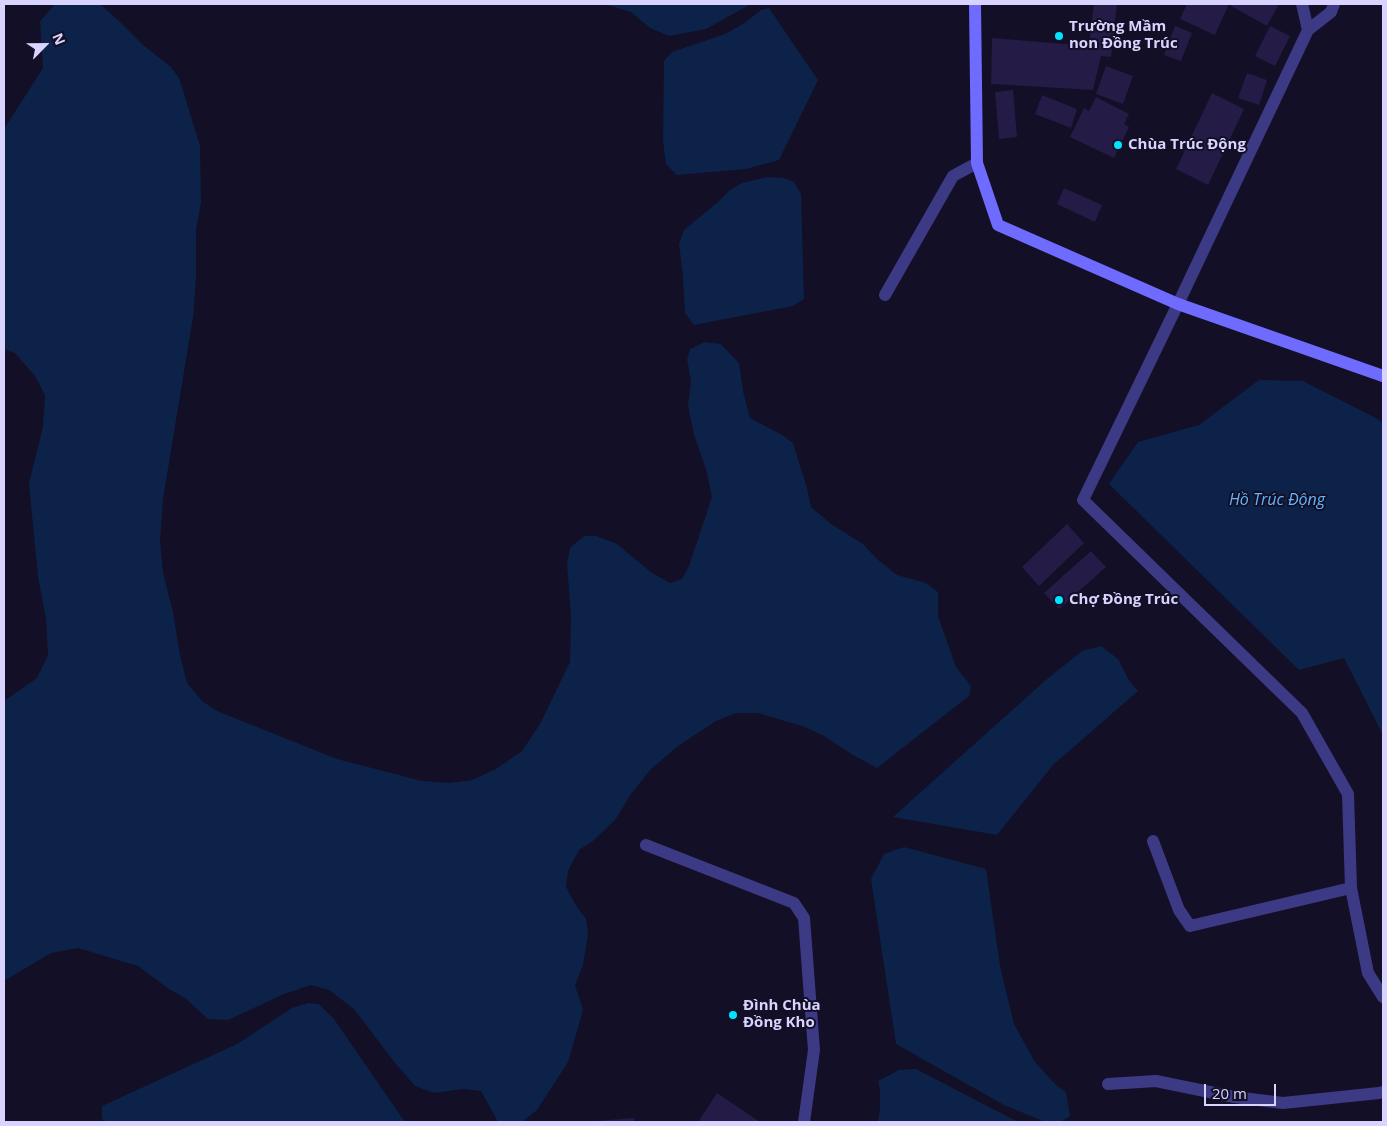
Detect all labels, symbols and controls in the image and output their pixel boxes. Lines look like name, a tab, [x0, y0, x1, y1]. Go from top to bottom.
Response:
place label: Trường Mầm non Đồng Trúc	[1069, 18, 1178, 53]
north arrow	[20, 20, 70, 70]
text: N	[48, 30, 70, 48]
marker: Trường Mầm non Đồng Trúc	[1053, 30, 1065, 42]
place label: Chùa Trúc Động	[1128, 136, 1246, 154]
marker: Chùa Trúc Động	[1112, 139, 1124, 151]
water label: Hồ Trúc Động	[1229, 490, 1325, 510]
place label: Chợ Đồng Trúc	[1069, 591, 1178, 609]
marker: Chợ Đồng Trúc	[1053, 594, 1065, 606]
place label: Đình Chùa Đồng Kho	[743, 997, 821, 1032]
marker: Đình Chùa Đồng Kho	[727, 1009, 739, 1021]
scale bar	[1207, 1074, 1280, 1106]
text: 20 m	[1212, 1083, 1247, 1103]

